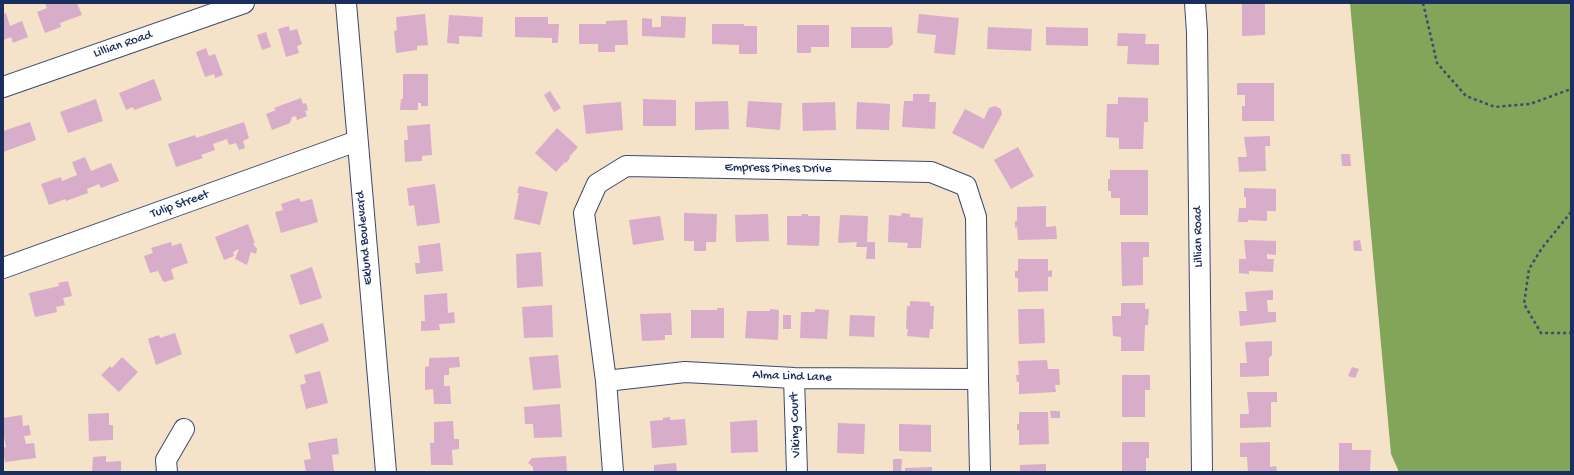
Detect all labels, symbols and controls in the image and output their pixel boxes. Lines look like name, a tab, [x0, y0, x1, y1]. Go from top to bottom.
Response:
street label: Lillian Road	[92, 28, 154, 62]
street label: Empress Pines Drive	[724, 160, 832, 178]
street label: Tulip Street	[149, 187, 211, 223]
street label: Eklund Boulevard	[353, 191, 377, 285]
street label: Lillian Road	[1191, 206, 1207, 268]
street label: Alma Lind Lane	[752, 368, 832, 386]
street label: Viking Court	[787, 392, 805, 458]

